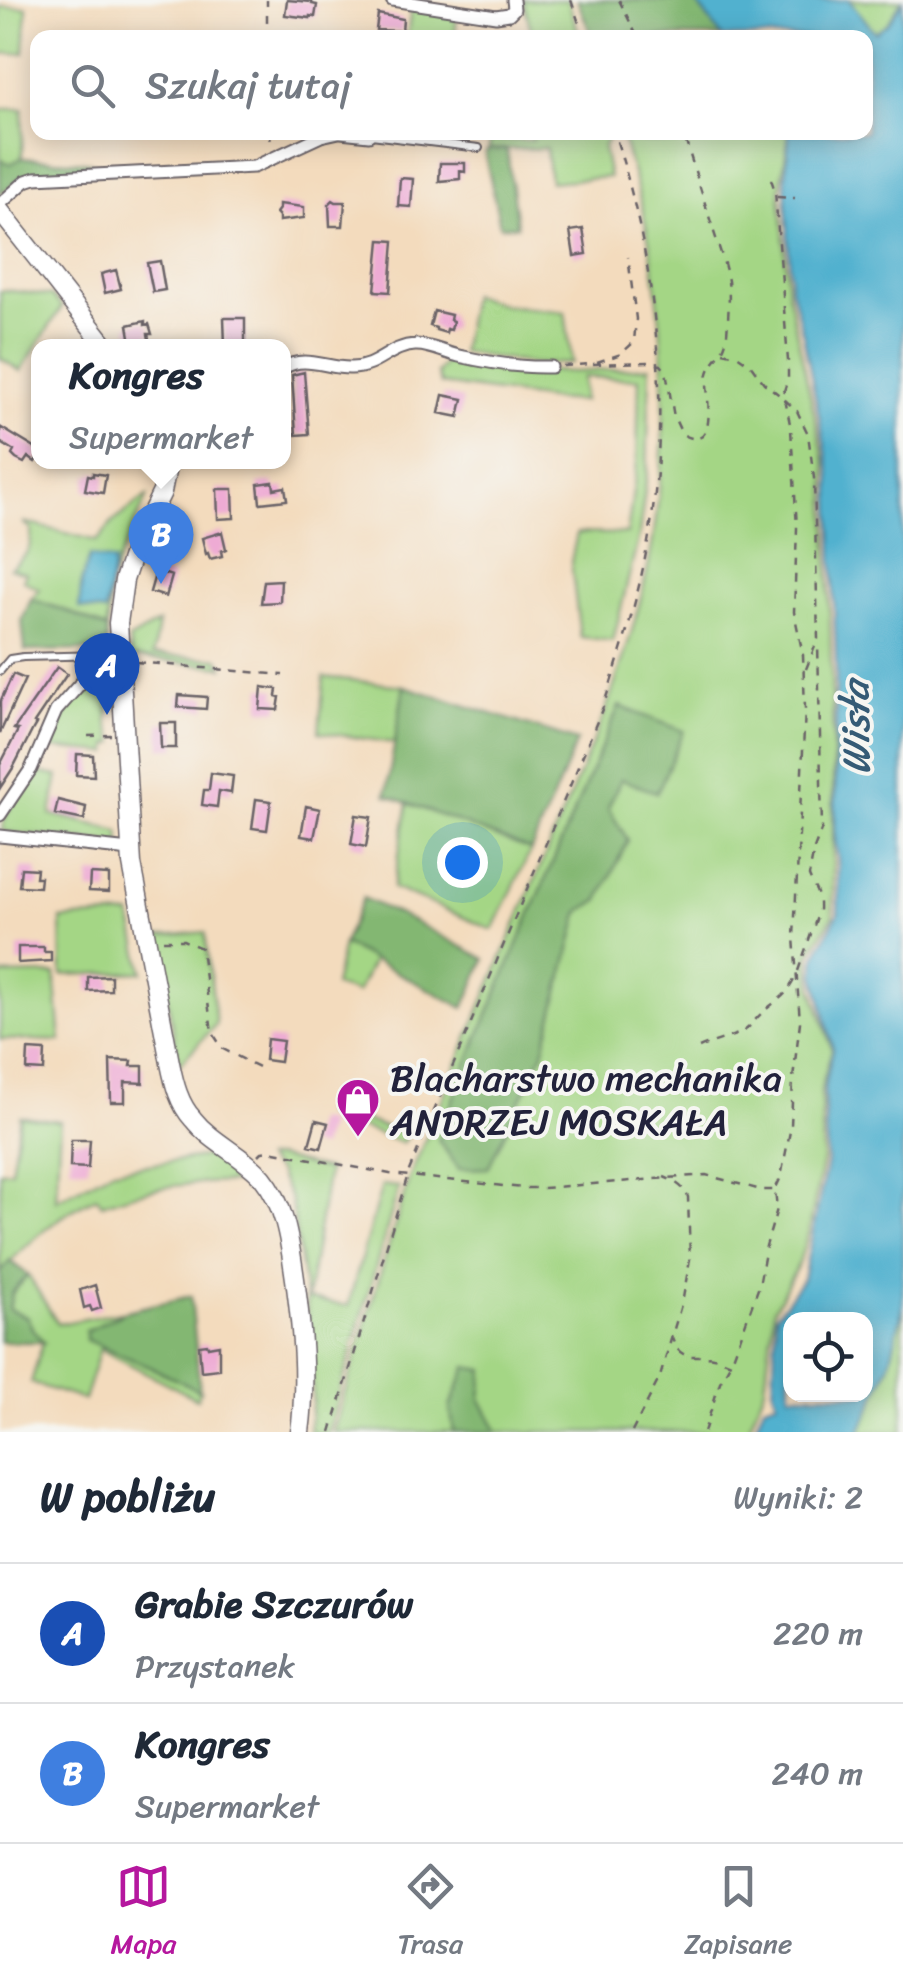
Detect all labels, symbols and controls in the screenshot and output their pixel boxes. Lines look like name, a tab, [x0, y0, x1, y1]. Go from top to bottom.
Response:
search box	[30, 30, 873, 140]
text: Szukaj tutaj	[145, 52, 351, 119]
icon: search	[65, 58, 120, 113]
popup	[31, 339, 291, 469]
text: Kongres	[69, 342, 204, 409]
text: Supermarket	[69, 409, 253, 466]
pin: B	[128, 502, 194, 584]
pin: A	[74, 632, 140, 715]
water label: Wisła	[819, 676, 892, 775]
your location	[437, 837, 488, 888]
place label: Blacharstwo mechanika ANDRZEJ MOSKAŁA	[389, 1045, 782, 1156]
shop icon: Blacharstwo mechanika ANDRZEJ MOSKAŁA	[335, 1077, 381, 1138]
map controls	[783, 1312, 873, 1402]
button: locate	[783, 1312, 873, 1402]
text: W pobliżu	[40, 1460, 215, 1534]
text: Wyniki: 2	[733, 1469, 863, 1526]
text: Grabie Szczurów	[135, 1571, 413, 1638]
text: A	[62, 1605, 83, 1662]
text: 220 m	[773, 1605, 863, 1662]
text: Przystanek	[135, 1638, 295, 1695]
text: Kongres	[135, 1711, 270, 1778]
text: B	[62, 1745, 83, 1802]
text: 240 m	[771, 1745, 863, 1802]
text: Supermarket	[135, 1778, 319, 1835]
tab: Mapa	[111, 1859, 176, 1968]
tab: Trasa	[397, 1859, 463, 1968]
tab: Zapisane	[684, 1859, 792, 1968]

